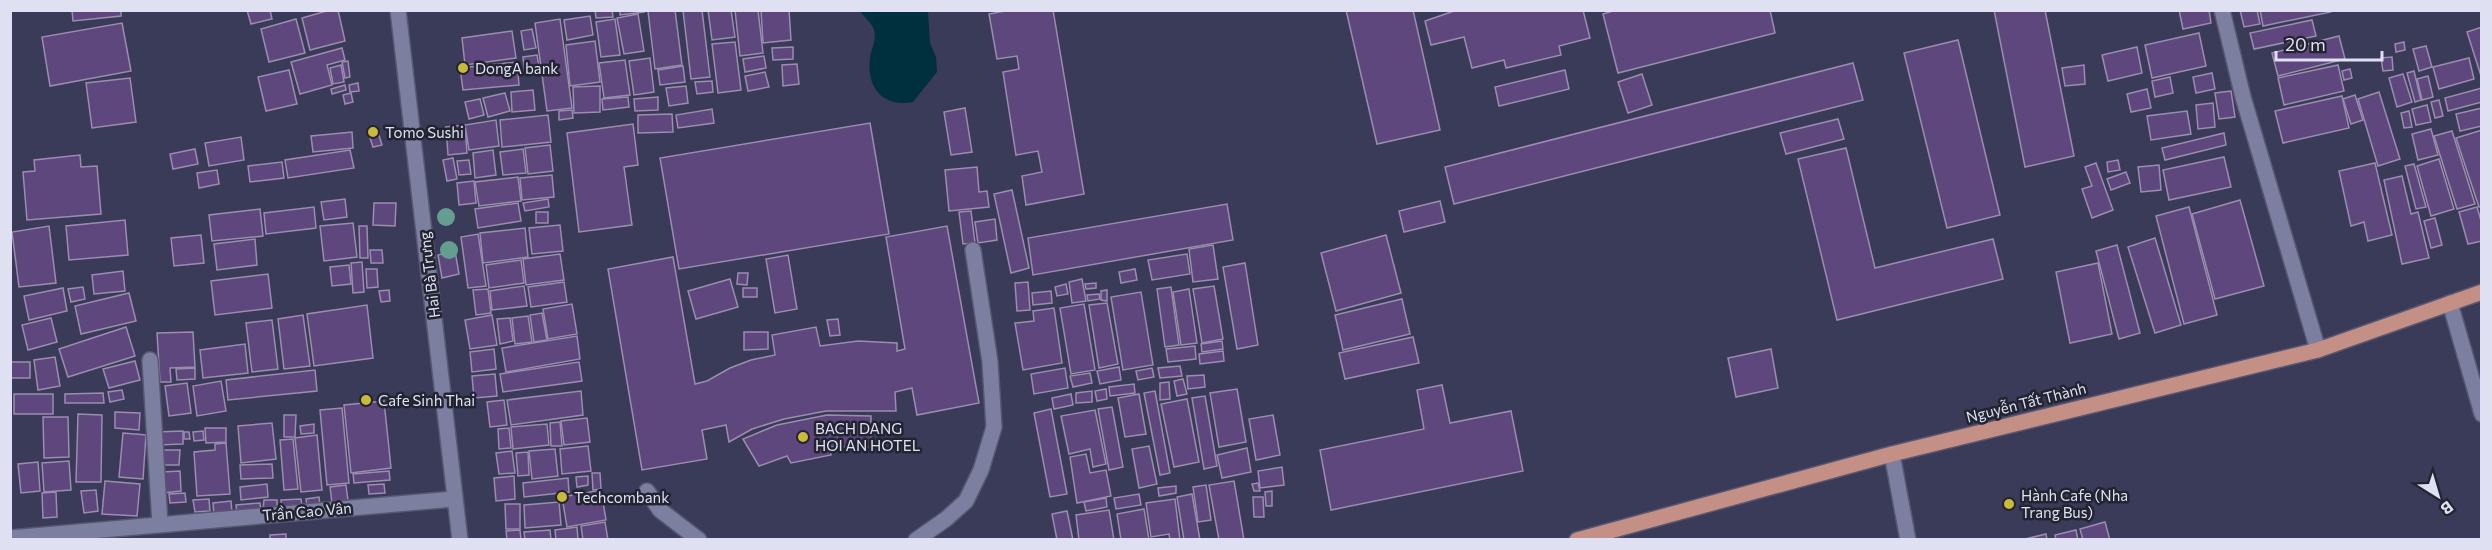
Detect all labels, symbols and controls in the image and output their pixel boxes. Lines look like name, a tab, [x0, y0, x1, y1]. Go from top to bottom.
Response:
scale bar	[2276, 24, 2382, 62]
text: 20 m	[2285, 33, 2326, 55]
place label: DongA bank	[475, 59, 558, 77]
marker: DongA bank	[456, 61, 470, 75]
place label: Tomo Sushi	[385, 123, 464, 141]
marker: Tomo Sushi	[366, 125, 380, 139]
street label: Hai Bà Trưng	[415, 231, 443, 319]
street label: Nguyễn Tất Thành	[1964, 378, 2088, 426]
place label: Cafe Sinh Thai	[378, 391, 475, 409]
marker: Cafe Sinh Thai	[359, 393, 373, 407]
place label: BACH DANG HOI AN HOTEL	[815, 419, 921, 454]
marker: BACH DANG HOI AN HOTEL	[796, 430, 810, 444]
north arrow	[2408, 466, 2468, 526]
place label: Hành Cafe (Nha Trang Bus)	[2021, 486, 2128, 521]
place label: Techcombank	[574, 488, 669, 506]
marker: Techcombank	[555, 490, 569, 504]
marker: Hành Cafe (Nha Trang Bus)	[2002, 497, 2016, 511]
street label: Trần Cao Vân	[262, 498, 352, 524]
text: B	[2437, 498, 2457, 519]

